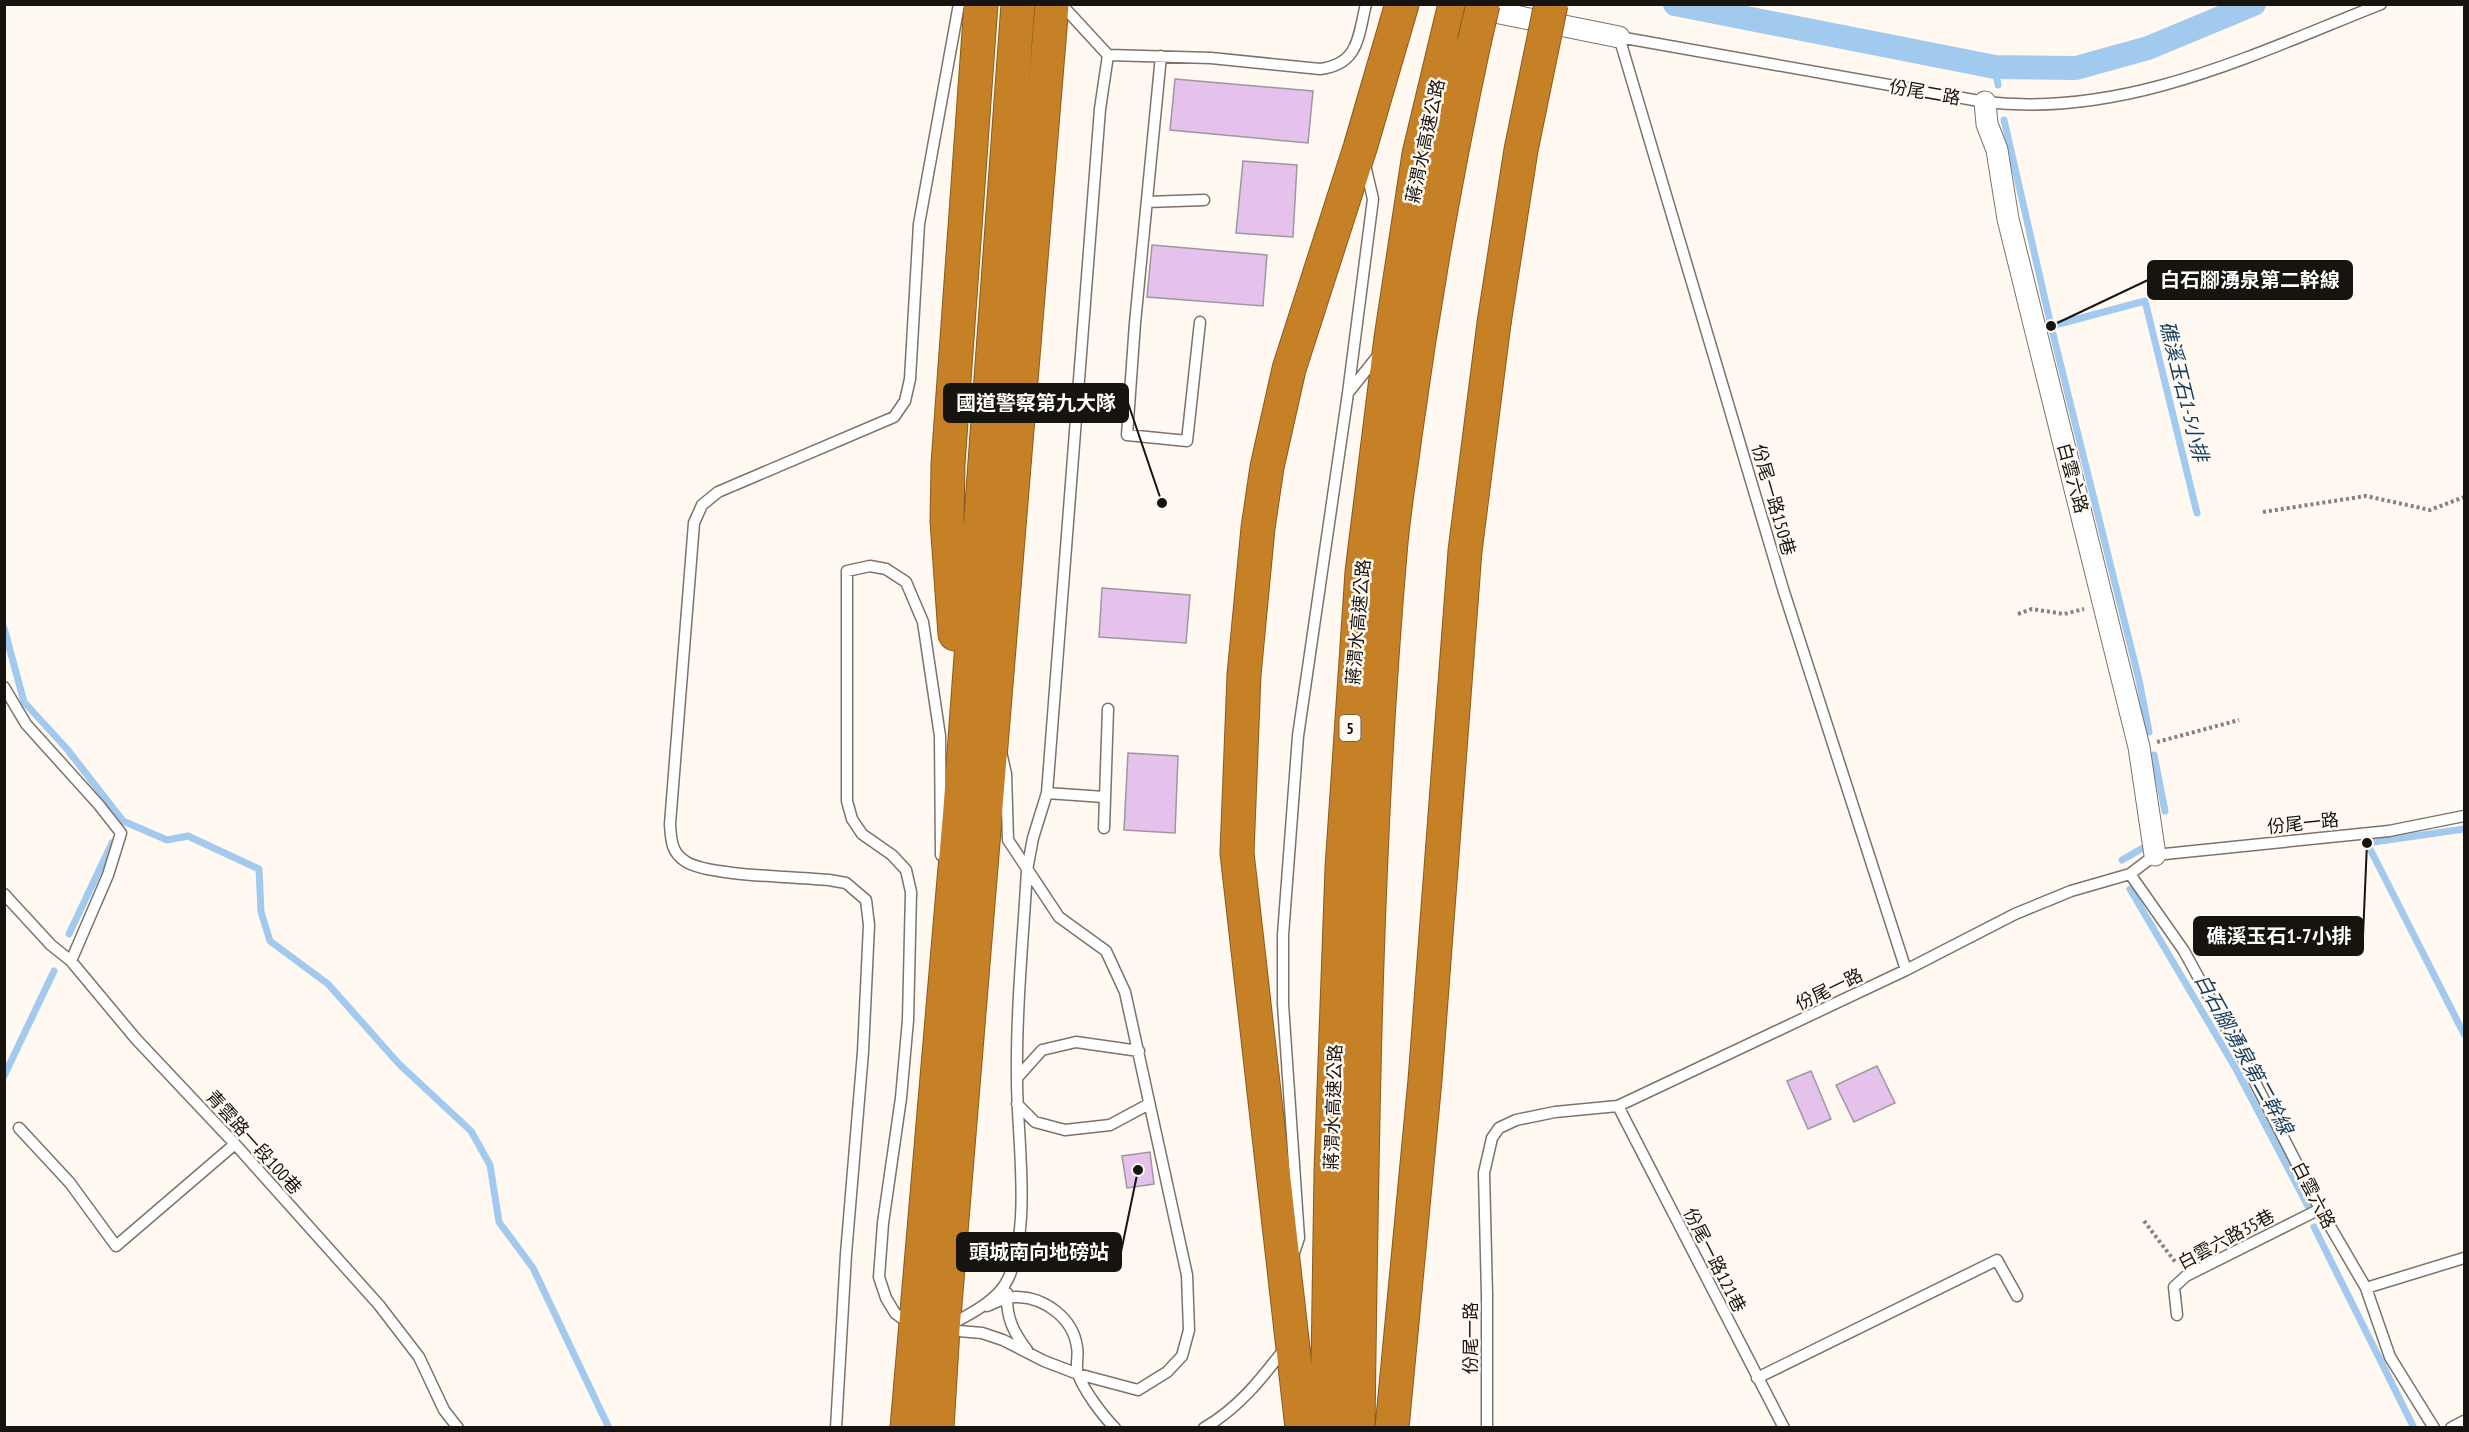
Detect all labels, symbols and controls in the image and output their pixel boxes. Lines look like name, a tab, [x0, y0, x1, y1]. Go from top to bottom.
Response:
street label: 份尾二路	[1888, 74, 1962, 110]
street label: 蔣渭水高速公路	[1401, 77, 1449, 205]
callout: 白石腳湧泉第二幹線	[2148, 261, 2352, 299]
text: 白石腳湧泉第二幹線	[2160, 267, 2340, 293]
water label: 礁溪玉石1-5小排	[2154, 318, 2215, 467]
callout: 國道警察第九大隊	[944, 384, 1128, 422]
text: 國道警察第九大隊	[956, 390, 1116, 416]
street label: 白雲六路	[2053, 440, 2093, 516]
street label: 份尾一路150巷	[1747, 442, 1801, 558]
street label: 蔣渭水高速公路	[1341, 558, 1375, 686]
road number: 5	[1340, 715, 1360, 741]
street label: 份尾一路	[2266, 808, 2340, 838]
callout: 礁溪玉石1-7小排	[2194, 917, 2363, 955]
text: 礁溪玉石1-7小排	[2206, 923, 2352, 949]
street label: 份尾一路	[1792, 963, 1866, 1015]
water label: 白石腳湧泉第二幹線	[2189, 969, 2300, 1141]
street label: 蔣渭水高速公路	[1319, 1044, 1347, 1170]
street label: 青雲路一段100巷	[201, 1085, 307, 1199]
street label: 白雲六路	[2287, 1158, 2341, 1232]
street label: 份尾一路121巷	[1679, 1204, 1751, 1316]
street label: 白雲六路35巷	[2174, 1204, 2278, 1274]
callout: 頭城南向地磅站	[957, 1233, 1121, 1271]
text: 頭城南向地磅站	[969, 1239, 1109, 1265]
street label: 份尾一路	[1459, 1302, 1482, 1374]

